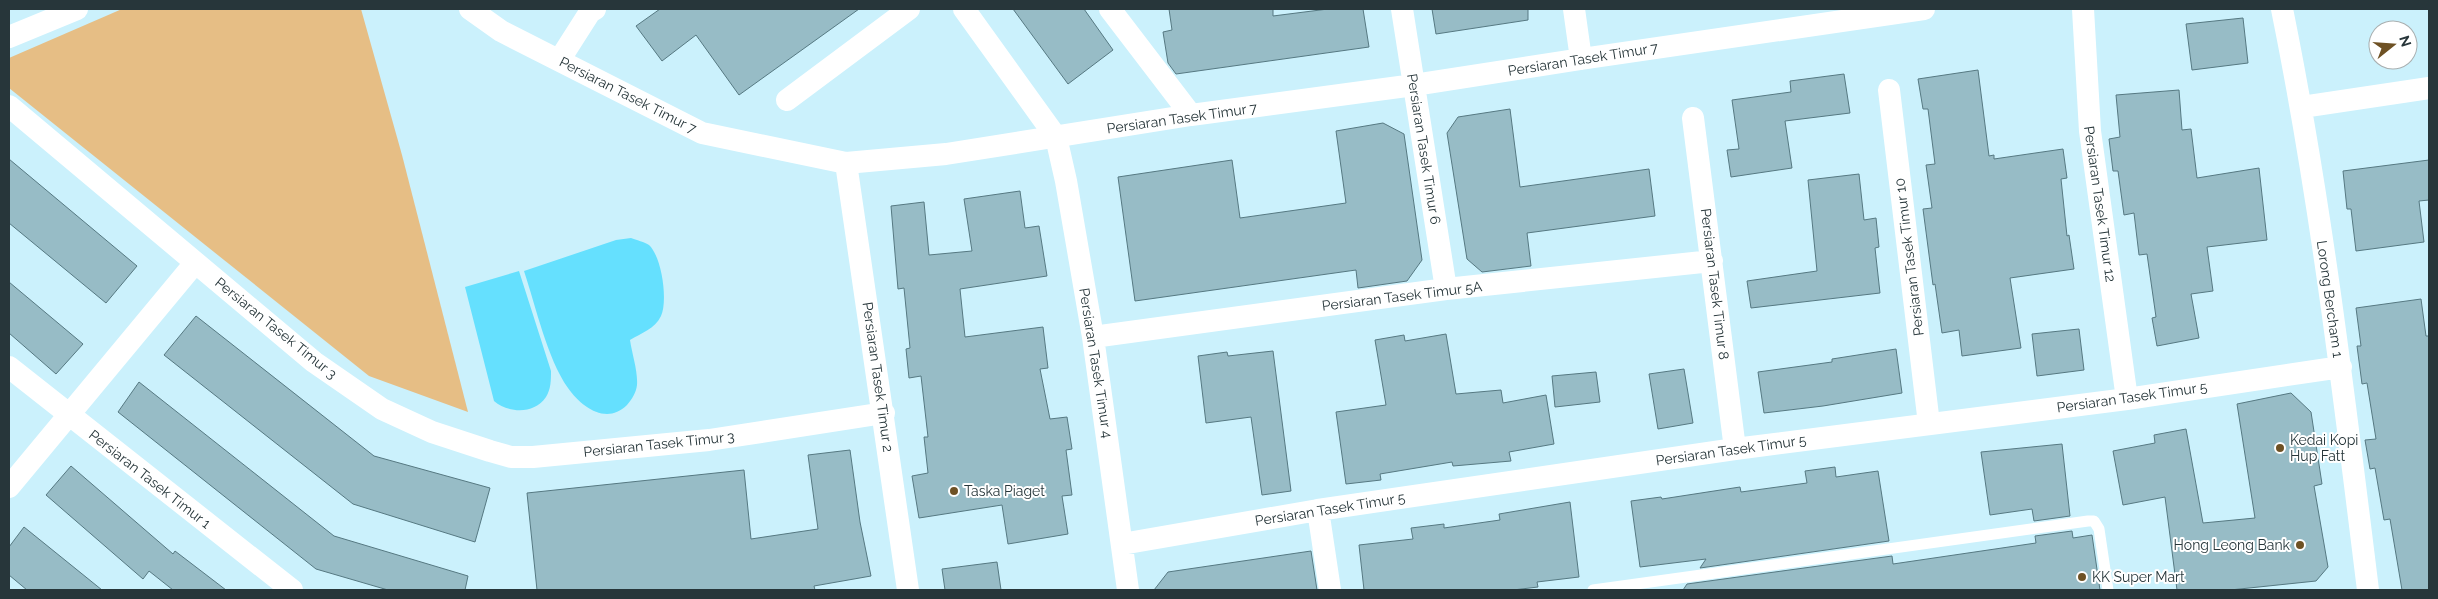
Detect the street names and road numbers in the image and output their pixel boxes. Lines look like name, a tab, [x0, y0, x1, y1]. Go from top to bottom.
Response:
street label: Persiaran Tasek Timur 7	[1507, 39, 1660, 79]
street label: Persiaran Tasek Timur 7	[557, 53, 700, 137]
street label: Persiaran Tasek Timur 6	[1404, 72, 1444, 226]
street label: Persiaran Tasek Timur 7	[1106, 99, 1259, 136]
street label: Persiaran Tasek Timur 12	[2081, 125, 2119, 283]
street label: Persiaran Tasek Timur 10	[1891, 177, 1927, 337]
street label: Persiaran Tasek Timur 8	[1698, 207, 1732, 361]
street label: Lorong Bercham 1	[2314, 240, 2346, 358]
street label: Persiaran Tasek Timur 3	[212, 274, 340, 382]
street label: Persiaran Tasek Timur 5A	[1321, 278, 1484, 314]
street label: Persiaran Tasek Timur 4	[1076, 287, 1116, 440]
street label: Persiaran Tasek Timur 2	[860, 301, 896, 453]
street label: Persiaran Tasek Timur 5	[2056, 378, 2209, 415]
street label: Persiaran Tasek Timur 1	[86, 426, 214, 532]
street label: Persiaran Tasek Timur 3	[583, 428, 735, 460]
street label: Persiaran Tasek Timur 5	[1655, 431, 1808, 468]
street label: Persiaran Tasek Timur 5	[1254, 489, 1407, 529]

